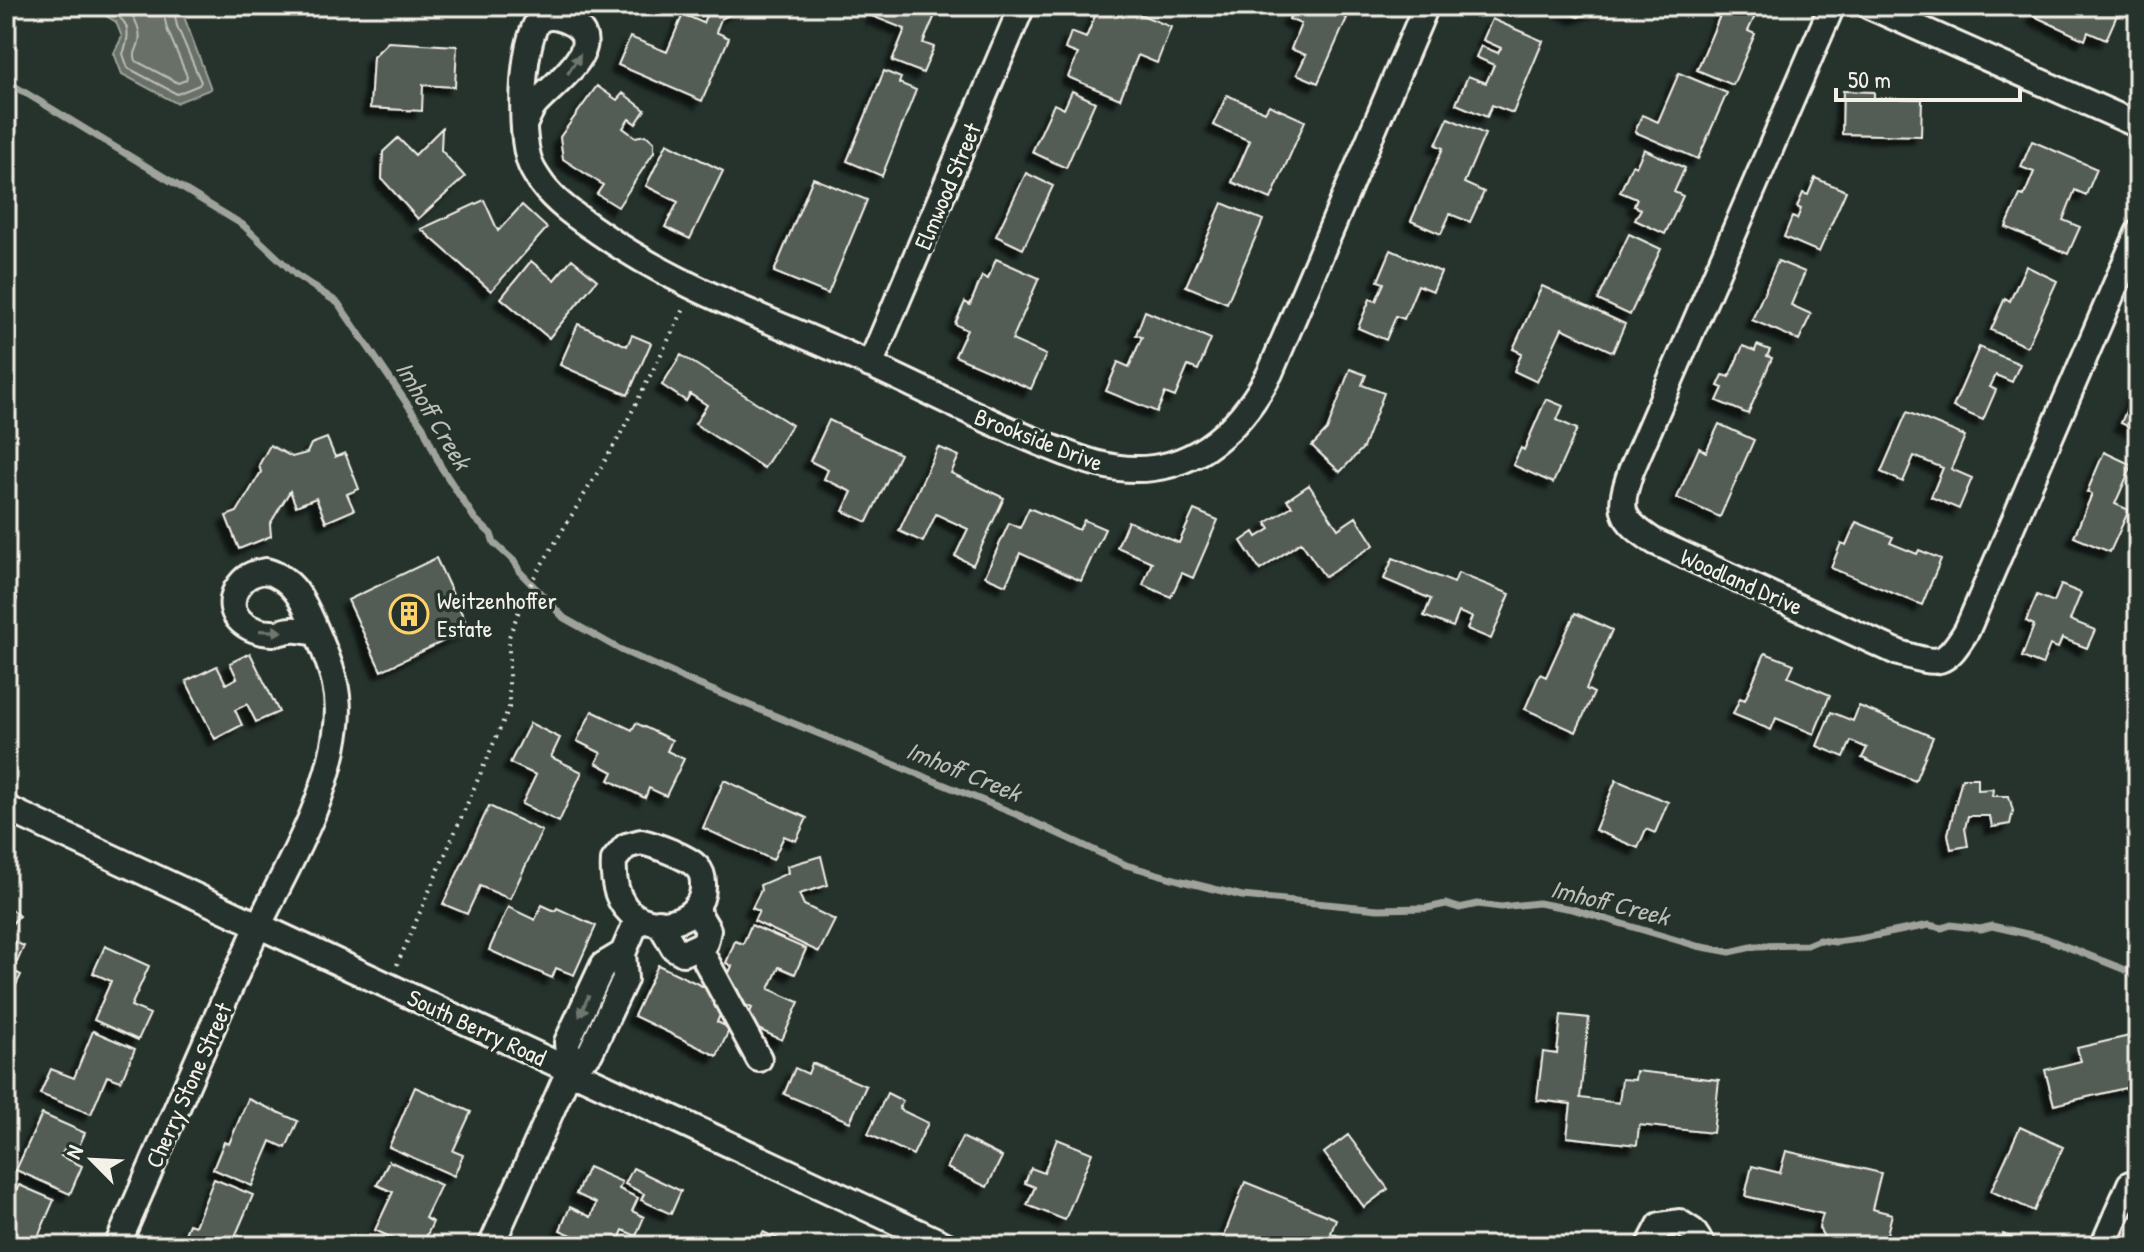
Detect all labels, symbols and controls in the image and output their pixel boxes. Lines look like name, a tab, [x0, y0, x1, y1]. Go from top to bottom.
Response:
scale bar	[1836, 52, 2020, 102]
one-way arrow	[567, 53, 581, 75]
text: 50 m	[1848, 63, 1891, 95]
street label: Elmwood Street	[906, 117, 988, 254]
water label: Imhoff Creek	[388, 354, 481, 478]
street label: Brookside Drive	[970, 400, 1108, 478]
street label: Woodland Drive	[1676, 540, 1808, 622]
place label: Weitzenhoffer Estate	[437, 584, 557, 644]
building icon: Weitzenhoffer Estate	[388, 593, 430, 635]
one-way arrow	[258, 624, 284, 637]
water label: Imhoff Creek	[902, 732, 1028, 811]
water label: Imhoff Creek	[1547, 870, 1675, 934]
street label: South Berry Road	[403, 981, 551, 1073]
one-way arrow	[577, 994, 591, 1017]
street label: Cherry Stone Street	[137, 997, 239, 1173]
north arrow	[52, 1120, 132, 1200]
text: N	[58, 1140, 90, 1163]

